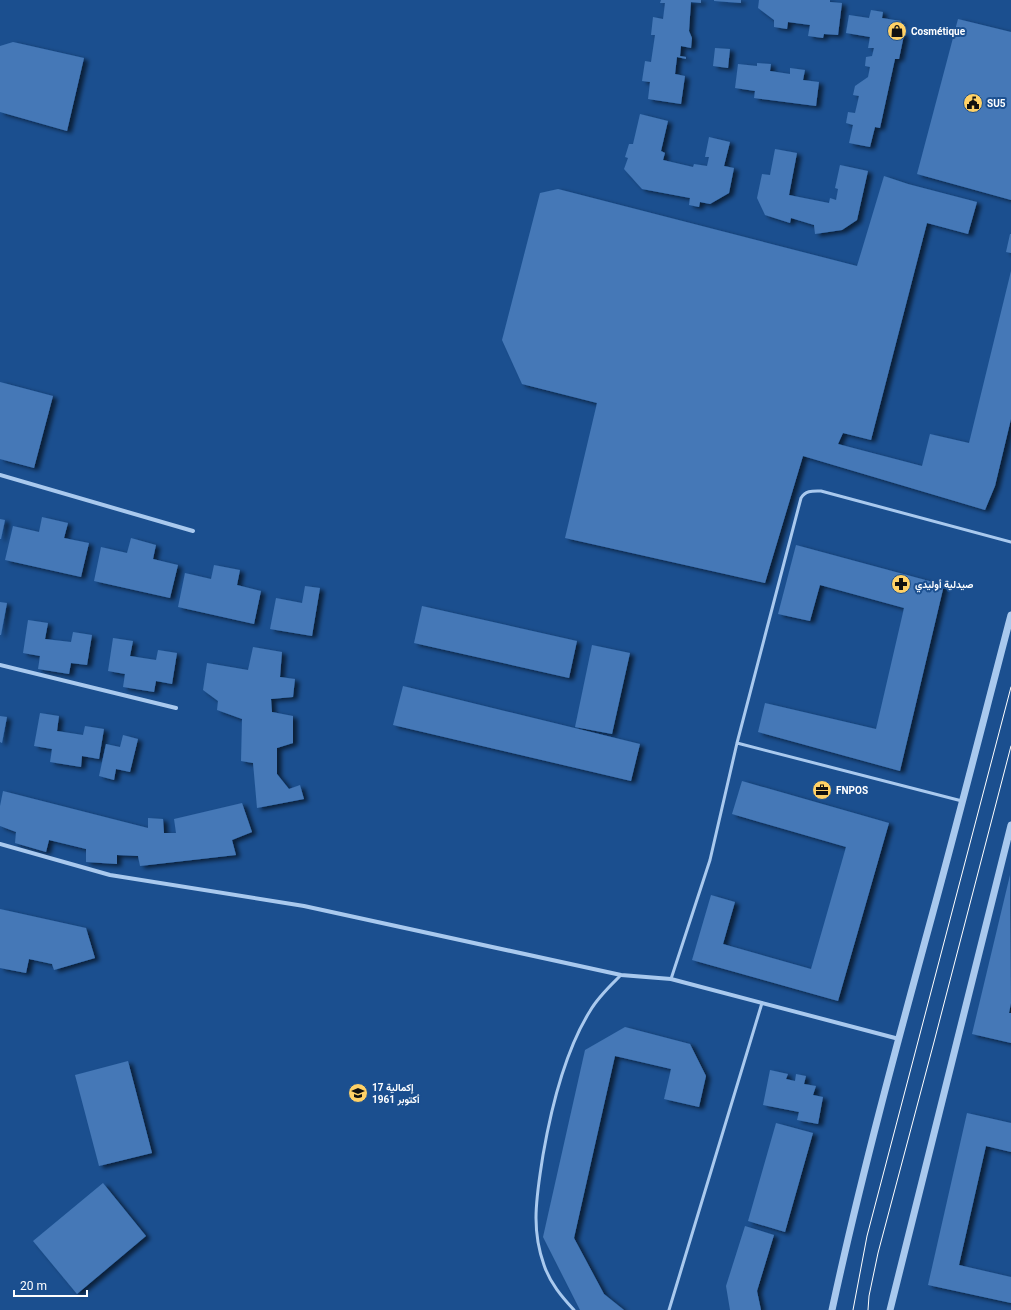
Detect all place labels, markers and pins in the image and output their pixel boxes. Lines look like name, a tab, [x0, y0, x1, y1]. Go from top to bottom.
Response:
shop icon: Cosmétique	[886, 20, 908, 42]
place label: Cosmétique	[911, 26, 966, 37]
public building icon: SU5	[962, 92, 984, 114]
place label: SU5	[987, 98, 1006, 109]
pharmacy icon: صيدلية أوليدي	[890, 573, 912, 595]
place label: صيدلية أوليدي	[915, 579, 974, 593]
office icon: FNPOS	[811, 779, 833, 801]
place label: FNPOS	[836, 785, 868, 796]
school or university icon: إكمالية 17 أكتوبر 1961	[347, 1082, 369, 1104]
place label: إكمالية 17 أكتوبر 1961	[372, 1082, 420, 1106]

